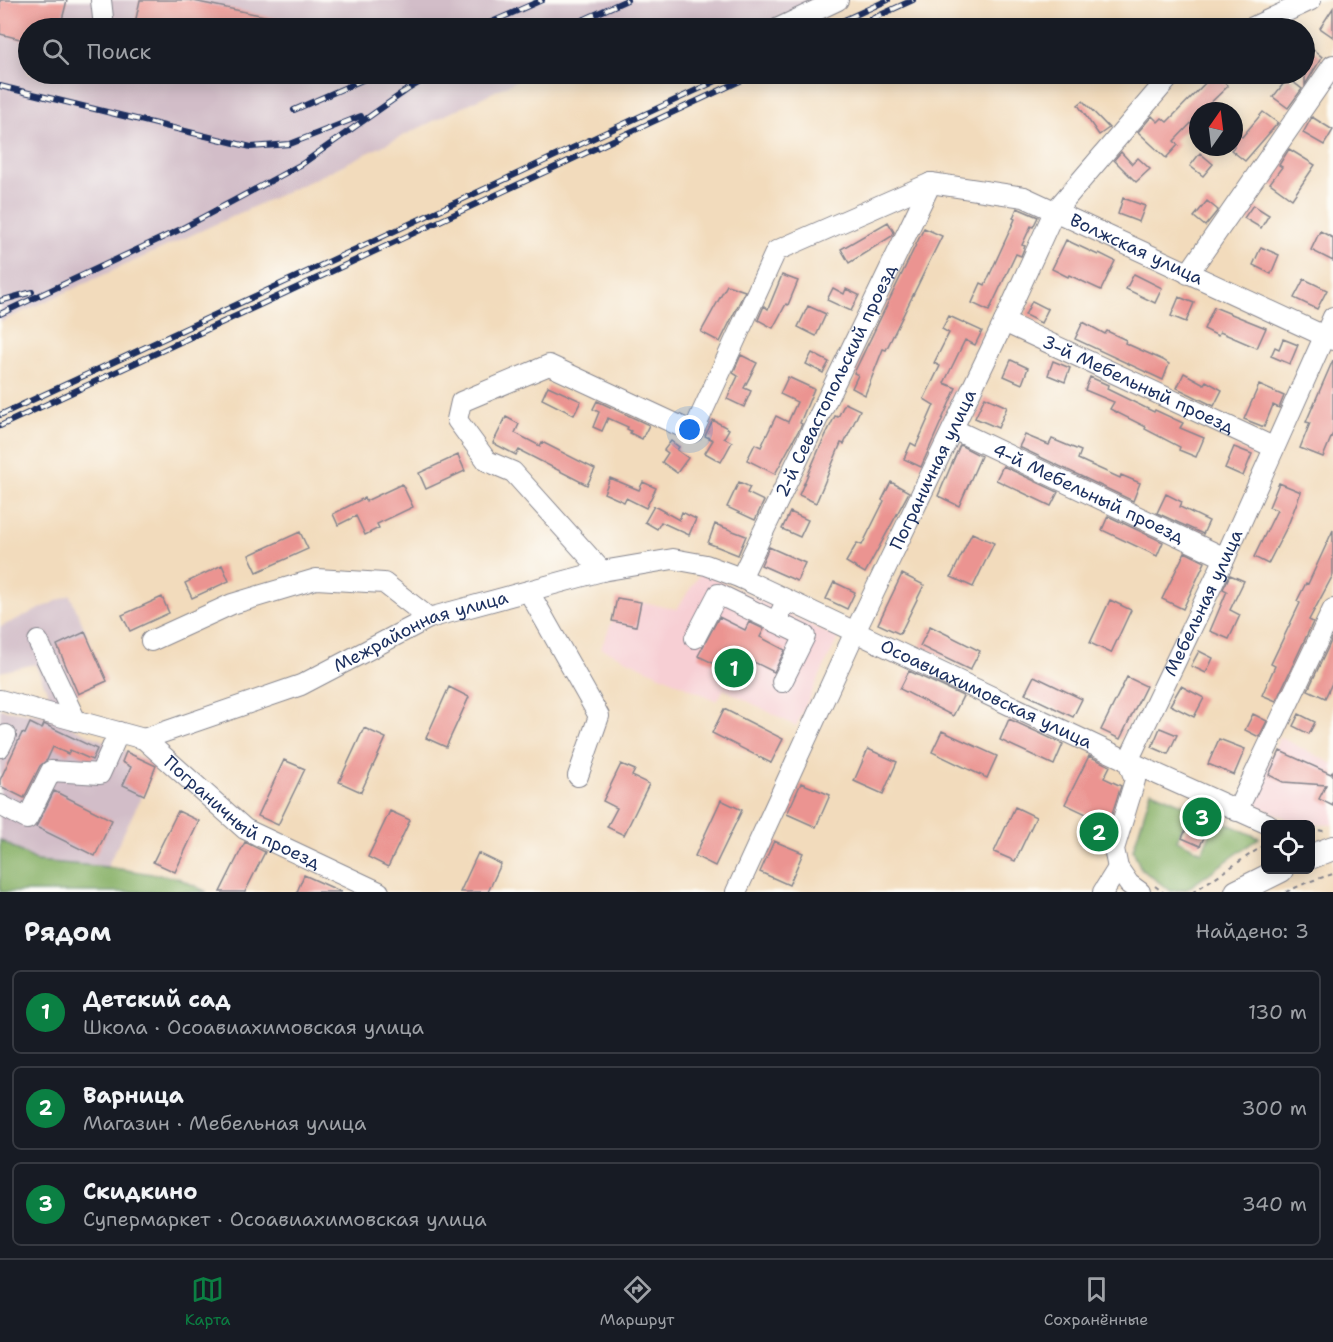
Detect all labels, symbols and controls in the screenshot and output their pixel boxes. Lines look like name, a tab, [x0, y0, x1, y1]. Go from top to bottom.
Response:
search box	[18, 18, 1315, 84]
icon: search	[39, 35, 72, 68]
text: Поиск	[87, 37, 151, 66]
north arrow	[1189, 102, 1243, 156]
street label: Волжская улица	[1066, 208, 1207, 290]
street label: 2-й Севастопольский проезд	[770, 260, 902, 501]
street label: 3-й Мебельный проезд	[1039, 330, 1238, 439]
street label: Пограничная улица	[884, 385, 982, 554]
your location	[675, 415, 704, 444]
street label: 4-й Мебельный проезд	[989, 438, 1189, 549]
street label: Мебельная улица	[1158, 526, 1248, 680]
street label: Межрайонная улица	[329, 585, 511, 678]
street label: Осоавиахимовская улица	[877, 634, 1096, 754]
pin: 1	[714, 646, 754, 690]
street label: Пограничный проезд	[159, 750, 325, 875]
pin: 3	[1182, 794, 1222, 840]
pin: 2	[1080, 810, 1118, 854]
map controls	[1261, 820, 1315, 874]
button: locate	[1261, 820, 1315, 874]
text: Рядом	[24, 914, 111, 949]
text: Найдено: 3	[1196, 918, 1309, 944]
text: Детский сад	[83, 985, 231, 1014]
text: 1	[41, 999, 50, 1025]
text: 130 m	[1248, 999, 1307, 1025]
text: Школа · Осоавиахимовская улица	[83, 1014, 424, 1040]
text: Варница	[83, 1081, 184, 1110]
text: 2	[39, 1095, 53, 1121]
text: 300 m	[1241, 1095, 1307, 1121]
text: Магазин · Мебельная улица	[83, 1110, 366, 1136]
text: Скидкино	[83, 1177, 197, 1206]
text: 3	[39, 1191, 53, 1217]
text: 340 m	[1242, 1191, 1307, 1217]
text: Супермаркет · Осоавиахимовская улица	[83, 1206, 487, 1232]
tab: Карта	[185, 1273, 230, 1330]
tab: Маршрут	[600, 1273, 674, 1330]
tab: Сохранённые	[1044, 1273, 1148, 1330]

